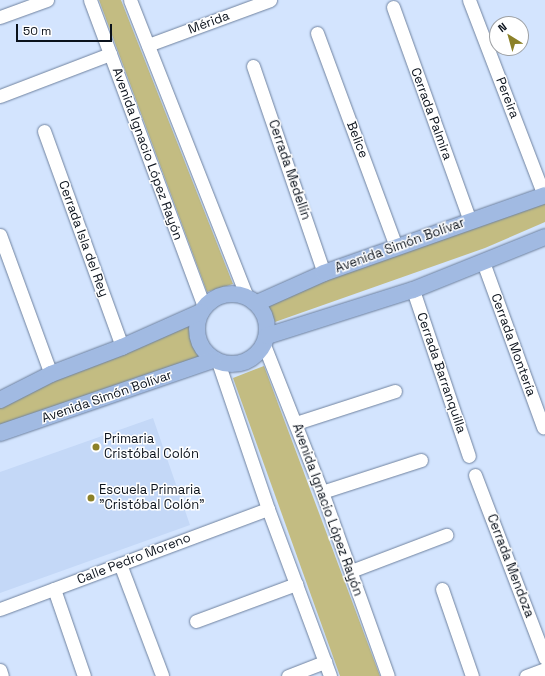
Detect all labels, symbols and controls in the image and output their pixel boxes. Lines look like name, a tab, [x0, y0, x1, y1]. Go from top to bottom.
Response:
street label: Mérida	[186, 8, 232, 38]
scale bar	[18, 16, 114, 42]
north arrow	[489, 16, 529, 56]
text: N	[495, 19, 510, 35]
text: 50 m	[23, 23, 51, 39]
street label: Avenida Ignacio López Rayón	[108, 66, 186, 242]
street label: Cerrada Palmira	[407, 66, 455, 162]
street label: Pereira	[492, 75, 522, 121]
street label: Cerrada Medellín	[265, 118, 313, 222]
street label: Belice	[343, 119, 371, 161]
street label: Cerrada Isla del Rey	[55, 179, 111, 299]
street label: Avenida Simón Bolívar	[333, 215, 467, 277]
street label: Cerrada Montería	[487, 292, 539, 398]
street label: Cerrada Barranquilla	[413, 311, 469, 435]
street label: Avenida Simón Bolívar	[40, 367, 174, 427]
street label: Avenida Ignacio López Rayón	[288, 422, 366, 598]
place label: Primaria Cristóbal Colón	[104, 432, 199, 463]
marker: Primaria Cristóbal Colón	[91, 442, 101, 452]
place label: Escuela Primaria "Cristóbal Colón"	[99, 483, 204, 514]
marker: Escuela Primaria "Cristóbal Colón"	[86, 493, 96, 503]
street label: Cerrada Mendoza	[483, 512, 537, 620]
street label: Calle Pedro Moreno	[75, 530, 193, 588]

